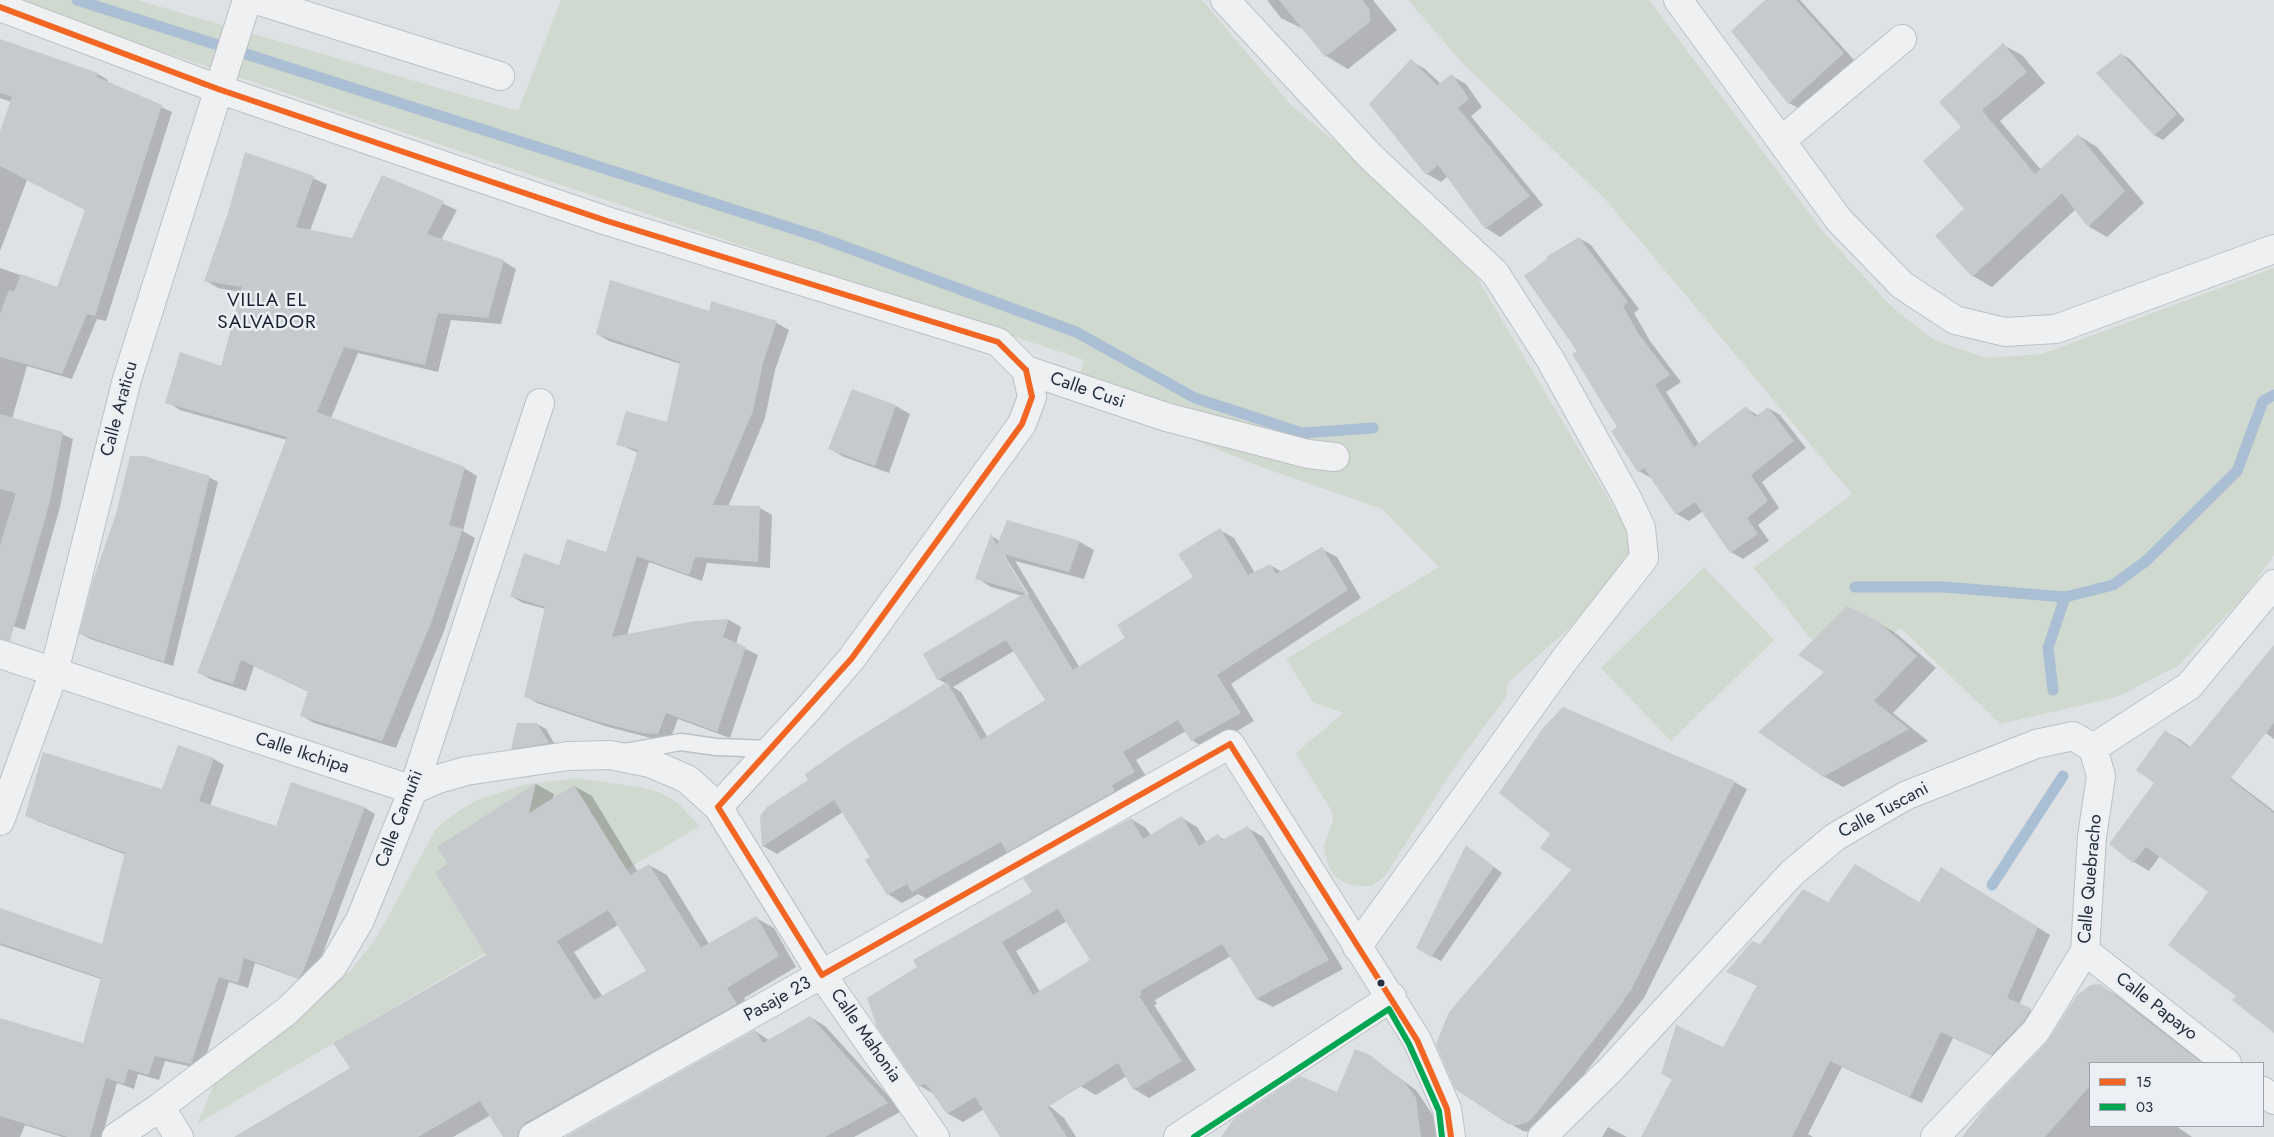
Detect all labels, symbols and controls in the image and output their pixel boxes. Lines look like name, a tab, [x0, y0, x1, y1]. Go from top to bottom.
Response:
district label: VILLA EL SALVADOR	[216, 290, 318, 334]
street label: Calle Araticu	[97, 359, 143, 459]
street label: Calle Cusi	[1047, 368, 1127, 414]
street label: Calle Ikchipa	[252, 729, 352, 779]
street label: Calle Camuñi	[372, 767, 428, 871]
street label: Calle Tuscani	[1835, 778, 1933, 844]
street label: Calle Quebracho	[2075, 813, 2107, 945]
street label: Calle Papayo	[2111, 968, 2201, 1046]
street label: Pasaje 23	[741, 973, 815, 1027]
unlabelled marker	[1376, 978, 1386, 988]
street label: Calle Mahonia	[825, 985, 905, 1087]
legend	[2089, 1062, 2264, 1127]
text: 15	[2136, 1071, 2151, 1093]
text: 03	[2136, 1096, 2153, 1118]

